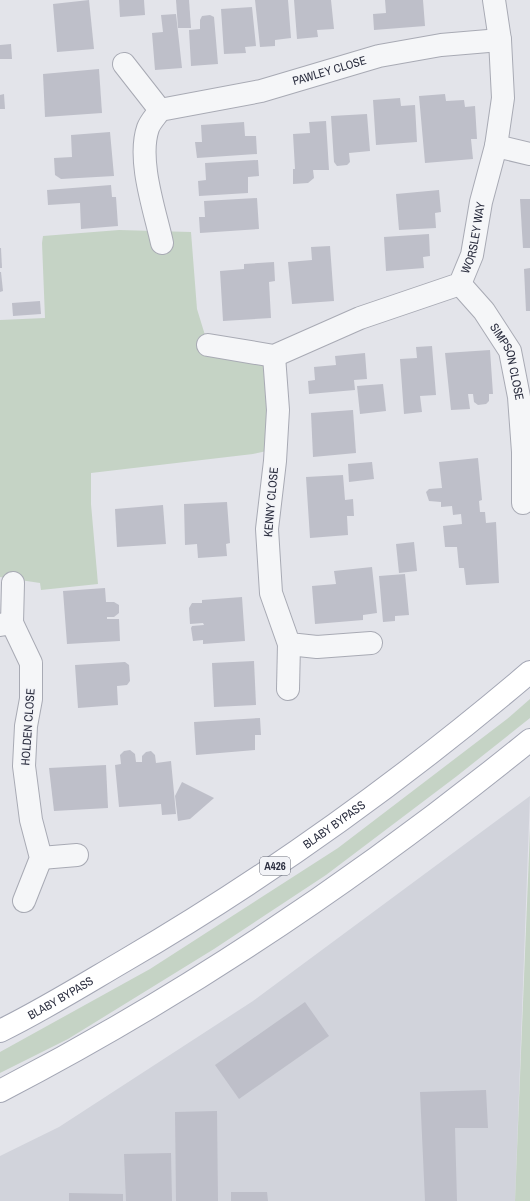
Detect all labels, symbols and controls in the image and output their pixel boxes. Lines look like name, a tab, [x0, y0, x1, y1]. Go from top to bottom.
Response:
street label: PAWLEY CLOSE	[291, 52, 368, 89]
street label: WORSLEY WAY	[457, 200, 489, 276]
street label: SIMPSON CLOSE	[486, 320, 527, 402]
street label: KENNY CLOSE	[260, 467, 282, 537]
street label: HOLDEN CLOSE	[17, 688, 39, 766]
street label: BLABY BYPASS	[300, 797, 369, 852]
road number: A426	[260, 857, 290, 875]
street label: BLABY BYPASS	[25, 973, 97, 1023]

